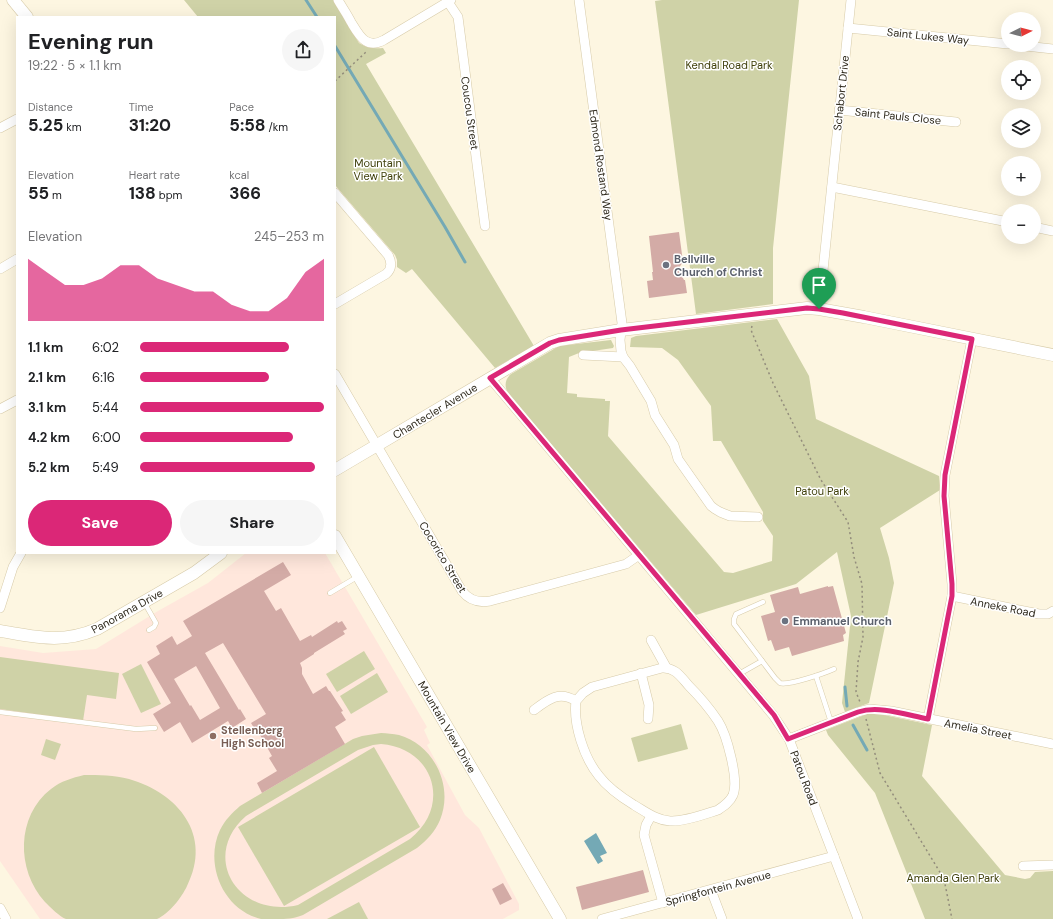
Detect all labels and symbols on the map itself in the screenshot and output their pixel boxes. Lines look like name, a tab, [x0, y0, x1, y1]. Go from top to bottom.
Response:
north arrow	[1001, 12, 1041, 52]
street label: Saint Lukes Way	[886, 25, 970, 47]
street label: Schabort Drive	[830, 55, 852, 131]
park label: Kendal Road Park	[685, 58, 773, 72]
street label: Coucou Street	[458, 75, 482, 151]
street label: Saint Pauls Close	[854, 105, 942, 127]
street label: Edmond Rostand Way	[586, 109, 616, 221]
park label: Mountain View Park	[353, 156, 403, 183]
place label: Bellville Church of Christ	[674, 252, 763, 279]
marker: Bellville Church of Christ	[661, 260, 671, 270]
pin	[802, 268, 836, 309]
street label: Chantecler Avenue	[390, 380, 480, 442]
park label: Patou Park	[795, 484, 849, 498]
street label: Cocorico Street	[416, 519, 470, 595]
street label: Panorama Drive	[89, 586, 165, 636]
street label: Anneke Road	[969, 594, 1037, 620]
place label: Emmanuel Church	[793, 614, 892, 628]
marker: Emmanuel Church	[780, 616, 790, 626]
street label: Mountain View Drive	[415, 678, 479, 776]
street label: Amelia Street	[943, 716, 1013, 742]
place label: Stellenberg High School	[221, 723, 284, 750]
marker: Stellenberg High School	[208, 731, 218, 741]
street label: Patou Road	[787, 749, 821, 807]
street label: Springfontein Avenue	[664, 867, 772, 909]
park label: Amanda Glen Park	[906, 871, 1000, 885]

